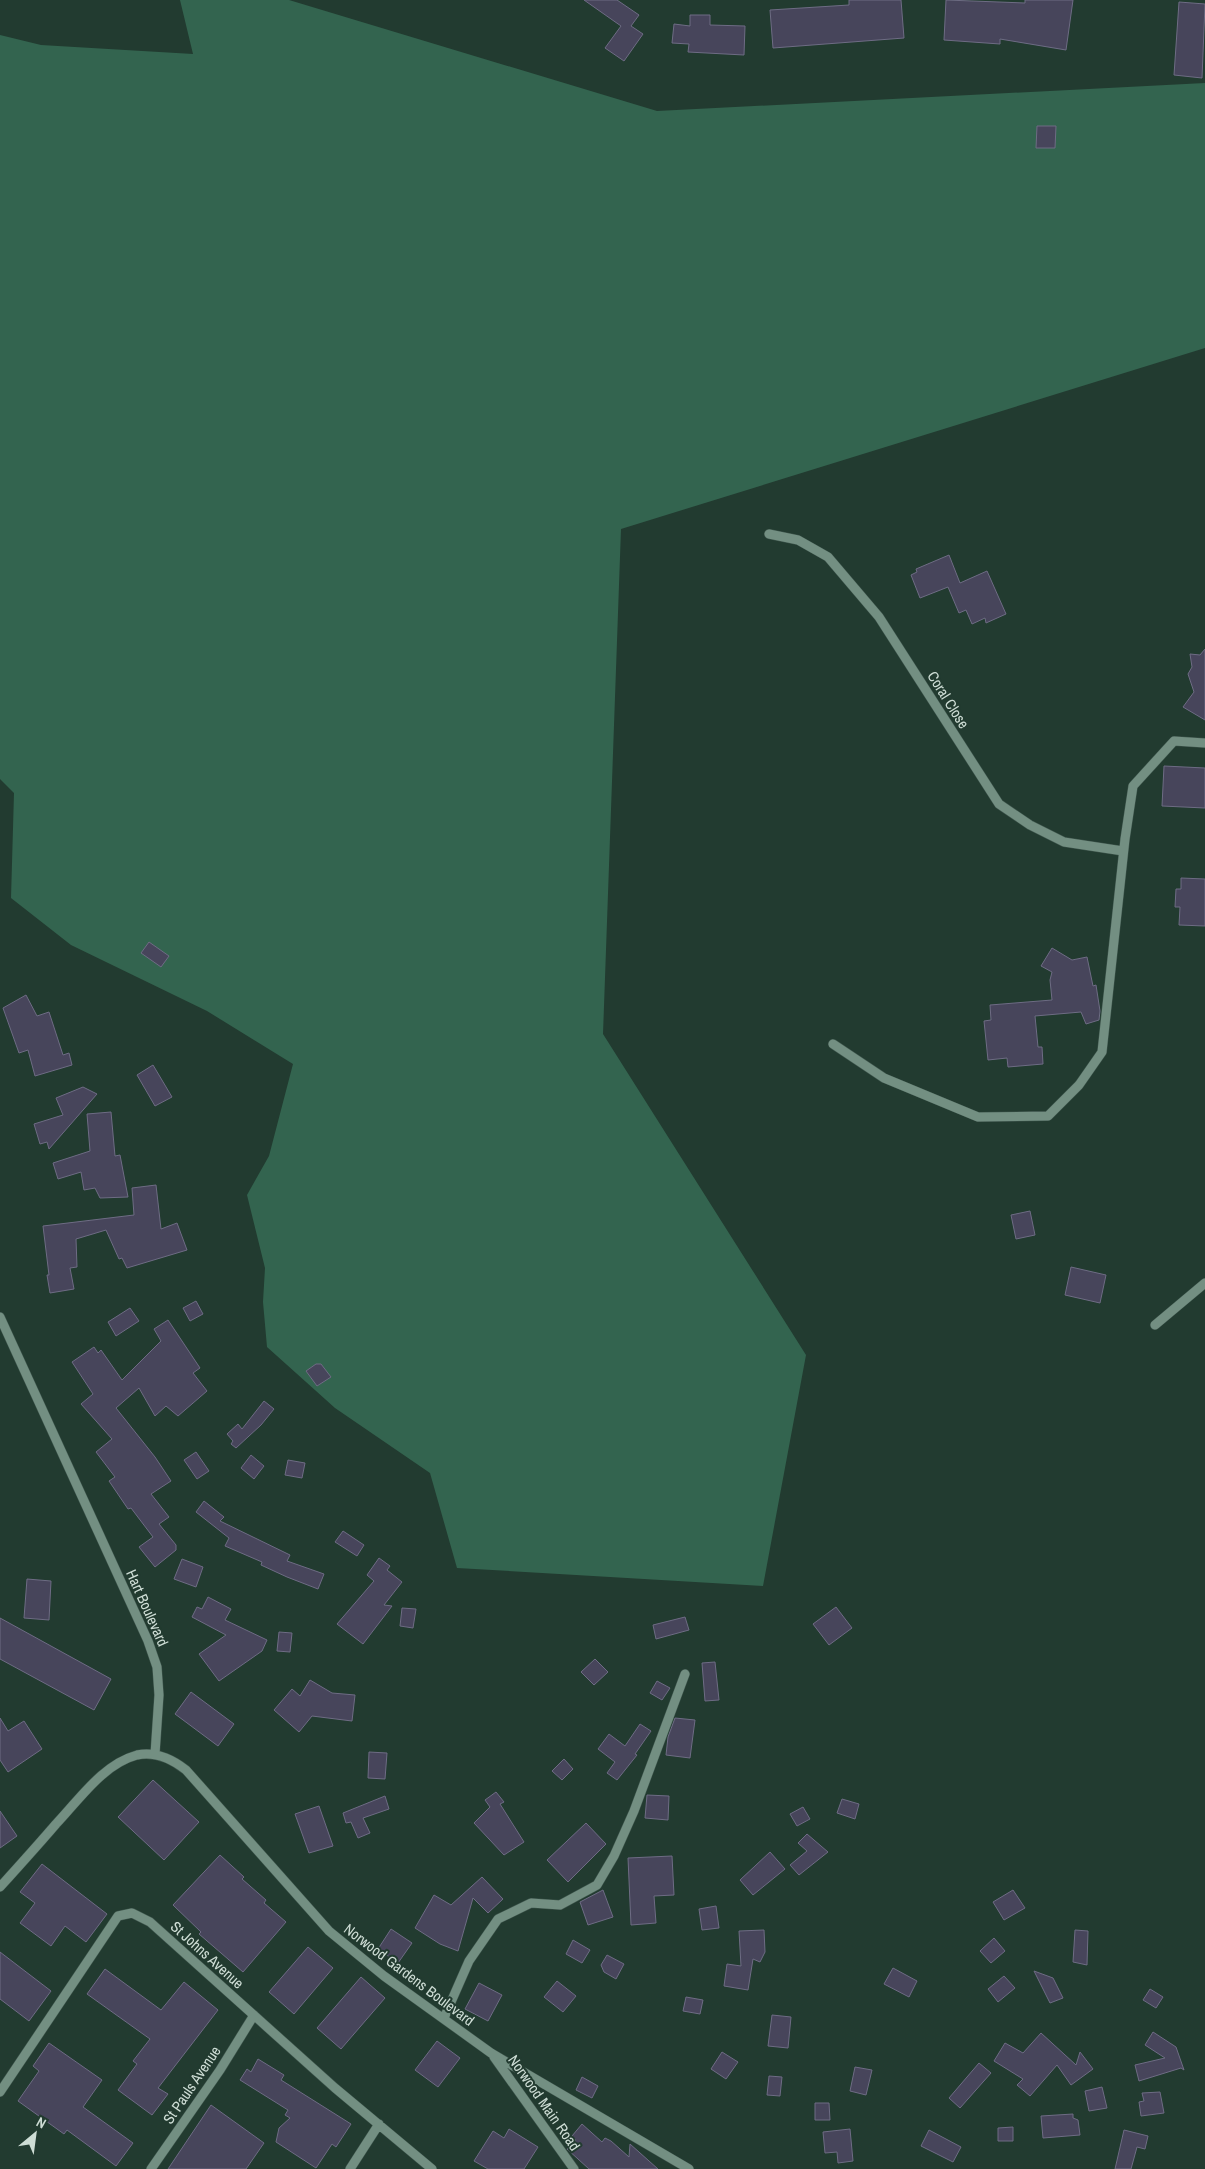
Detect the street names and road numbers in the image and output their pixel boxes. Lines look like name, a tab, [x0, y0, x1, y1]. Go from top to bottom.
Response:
street label: Coral Close	[922, 667, 974, 733]
street label: Hart Boulevard	[121, 1566, 174, 1650]
street label: St Johns Avenue	[166, 1916, 249, 1993]
street label: Norwood Gardens Boulevard	[340, 1918, 479, 2031]
street label: St Pauls Avenue	[158, 2041, 226, 2128]
street label: Norwood Main Road	[503, 2050, 585, 2155]

